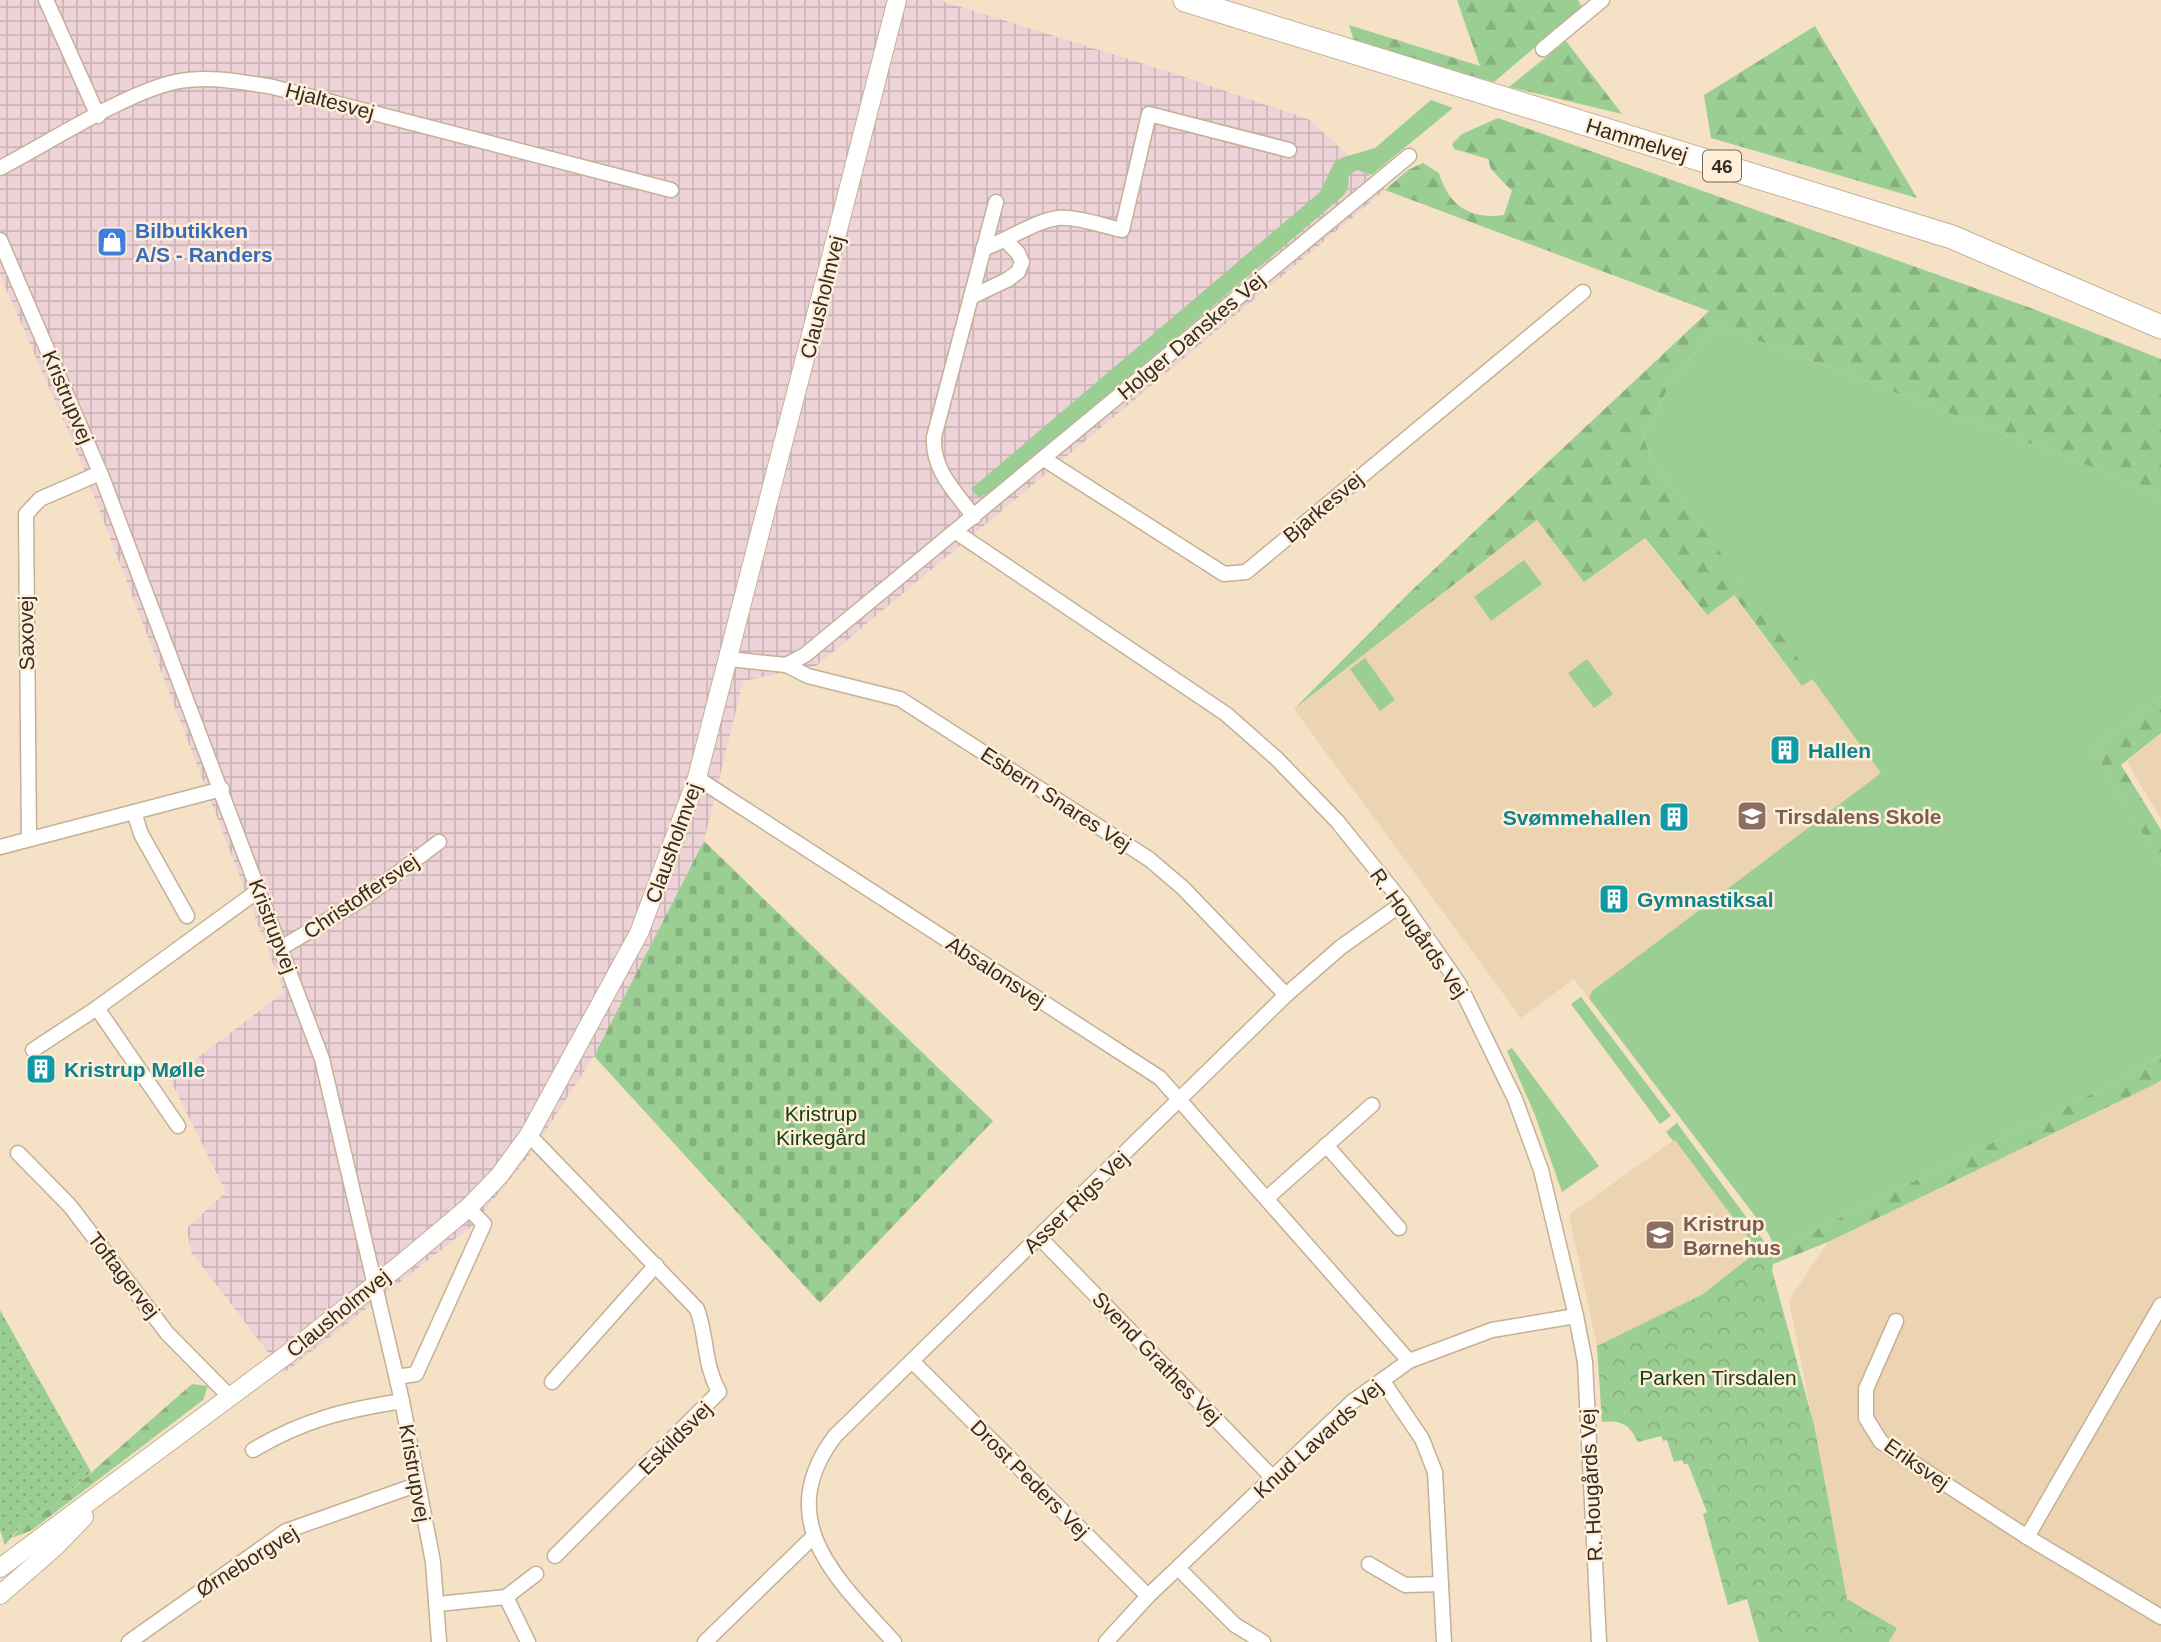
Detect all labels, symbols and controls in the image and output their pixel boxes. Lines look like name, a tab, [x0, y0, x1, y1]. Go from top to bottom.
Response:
street label: Hjaltesvej	[283, 78, 377, 124]
street label: Hammelvej	[1583, 114, 1691, 166]
road number: 46	[1703, 150, 1741, 182]
place label: Bilbutikken A/S - Randers	[135, 219, 273, 266]
shop icon: Bilbutikken A/S - Randers	[95, 225, 129, 259]
street label: Clausholmvej	[796, 233, 848, 361]
street label: Holger Danskes Vej	[1113, 268, 1269, 404]
street label: Kristrupvej	[38, 347, 98, 447]
street label: Bjarkesvej	[1279, 467, 1367, 547]
street label: Saxovej	[14, 595, 38, 671]
building icon: Hallen	[1768, 733, 1802, 767]
place label: Hallen	[1808, 739, 1871, 762]
street label: Esbern Snares Vej	[977, 742, 1135, 856]
street label: Clausholmvej	[641, 780, 705, 906]
school or university icon: Tirsdalens Skole	[1735, 799, 1769, 833]
building icon: Svømmehallen	[1657, 800, 1691, 834]
place label: Tirsdalens Skole	[1775, 805, 1942, 828]
place label: Svømmehallen	[1503, 806, 1651, 829]
street label: Christoffersvej	[299, 849, 423, 943]
street label: R. Hougårds Vej	[1366, 864, 1472, 1002]
street label: Kristrupvej	[244, 876, 302, 976]
building icon: Gymnastiksal	[1597, 882, 1631, 916]
place label: Gymnastiksal	[1637, 888, 1774, 911]
street label: Absalonsvej	[942, 932, 1050, 1012]
building icon: Kristrup Mølle	[24, 1052, 58, 1086]
place label: Kristrup Mølle	[64, 1058, 205, 1081]
park label: Kristrup Kirkegård	[776, 1102, 866, 1149]
street label: Asser Rigs Vej	[1019, 1146, 1133, 1258]
place label: Kristrup Børnehus	[1683, 1212, 1781, 1259]
school or university icon: Kristrup Børnehus	[1643, 1218, 1677, 1252]
street label: Toftagervej	[83, 1227, 165, 1323]
street label: Clausholmvej	[282, 1264, 394, 1362]
street label: Svend Grathes Vej	[1088, 1287, 1226, 1429]
park label: Parken Tirsdalen	[1639, 1366, 1797, 1389]
street label: Knud Lavards Vej	[1249, 1375, 1387, 1503]
street label: Eskildsvej	[634, 1397, 716, 1479]
street label: R. Hougårds Vej	[1576, 1408, 1606, 1562]
street label: Drost Peders Vej	[966, 1415, 1094, 1543]
street label: Kristrupvej	[395, 1422, 435, 1524]
street label: Eriksvej	[1880, 1433, 1954, 1495]
street label: Ørneborgvej	[192, 1521, 302, 1601]

